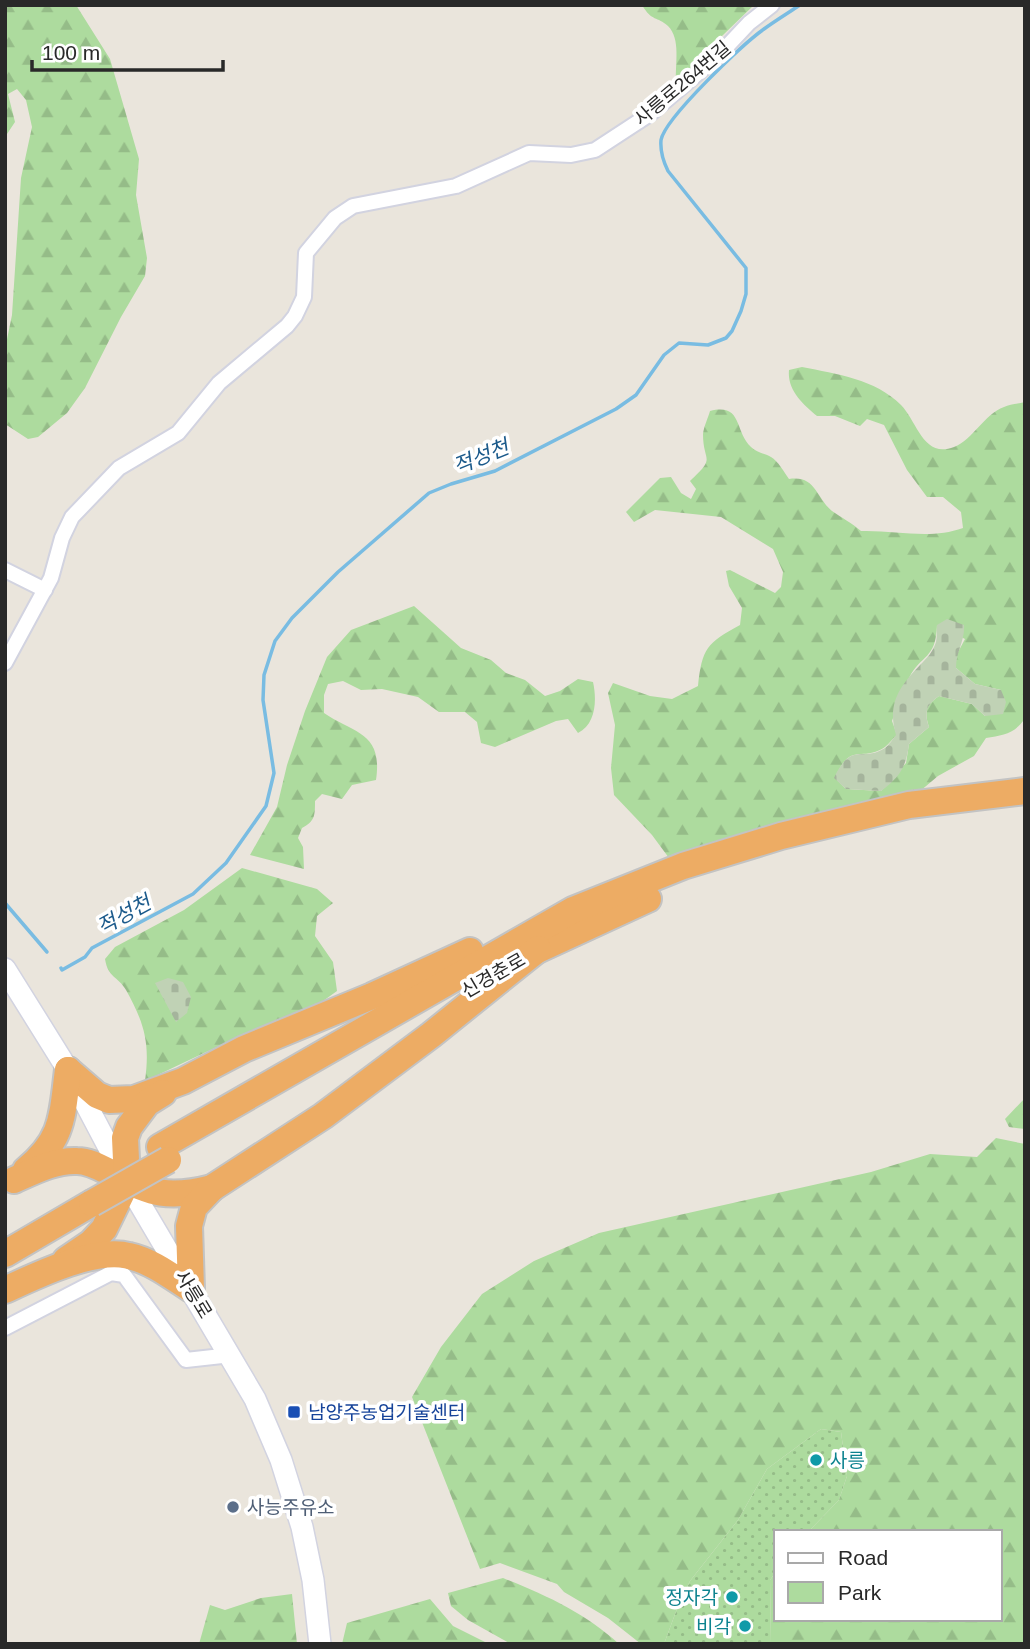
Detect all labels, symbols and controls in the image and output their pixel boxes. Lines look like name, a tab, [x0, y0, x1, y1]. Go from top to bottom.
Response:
scale bar	[32, 28, 222, 72]
street label: 사릉로264번길	[630, 37, 735, 130]
text: 100 m	[42, 41, 100, 64]
water label: 적성천	[450, 434, 514, 478]
water label: 적성천	[93, 889, 157, 939]
street label: 신경춘로	[458, 949, 529, 1002]
street label: 사릉로	[171, 1266, 216, 1322]
place label: 남양주농업기술센터	[308, 1402, 465, 1423]
marker: 남양주농업기술센터	[286, 1404, 302, 1420]
place label: 사릉	[830, 1450, 865, 1471]
marker: 사릉	[808, 1452, 824, 1468]
place label: 사능주유소	[247, 1497, 334, 1518]
marker: 사능주유소	[225, 1499, 241, 1515]
legend	[774, 1530, 1002, 1621]
text: Road	[838, 1546, 888, 1569]
text: Park	[838, 1581, 882, 1604]
place label: 정자각	[666, 1587, 719, 1608]
marker: 정자각	[724, 1589, 740, 1605]
place label: 비각	[696, 1616, 732, 1637]
marker: 비각	[737, 1618, 753, 1634]

